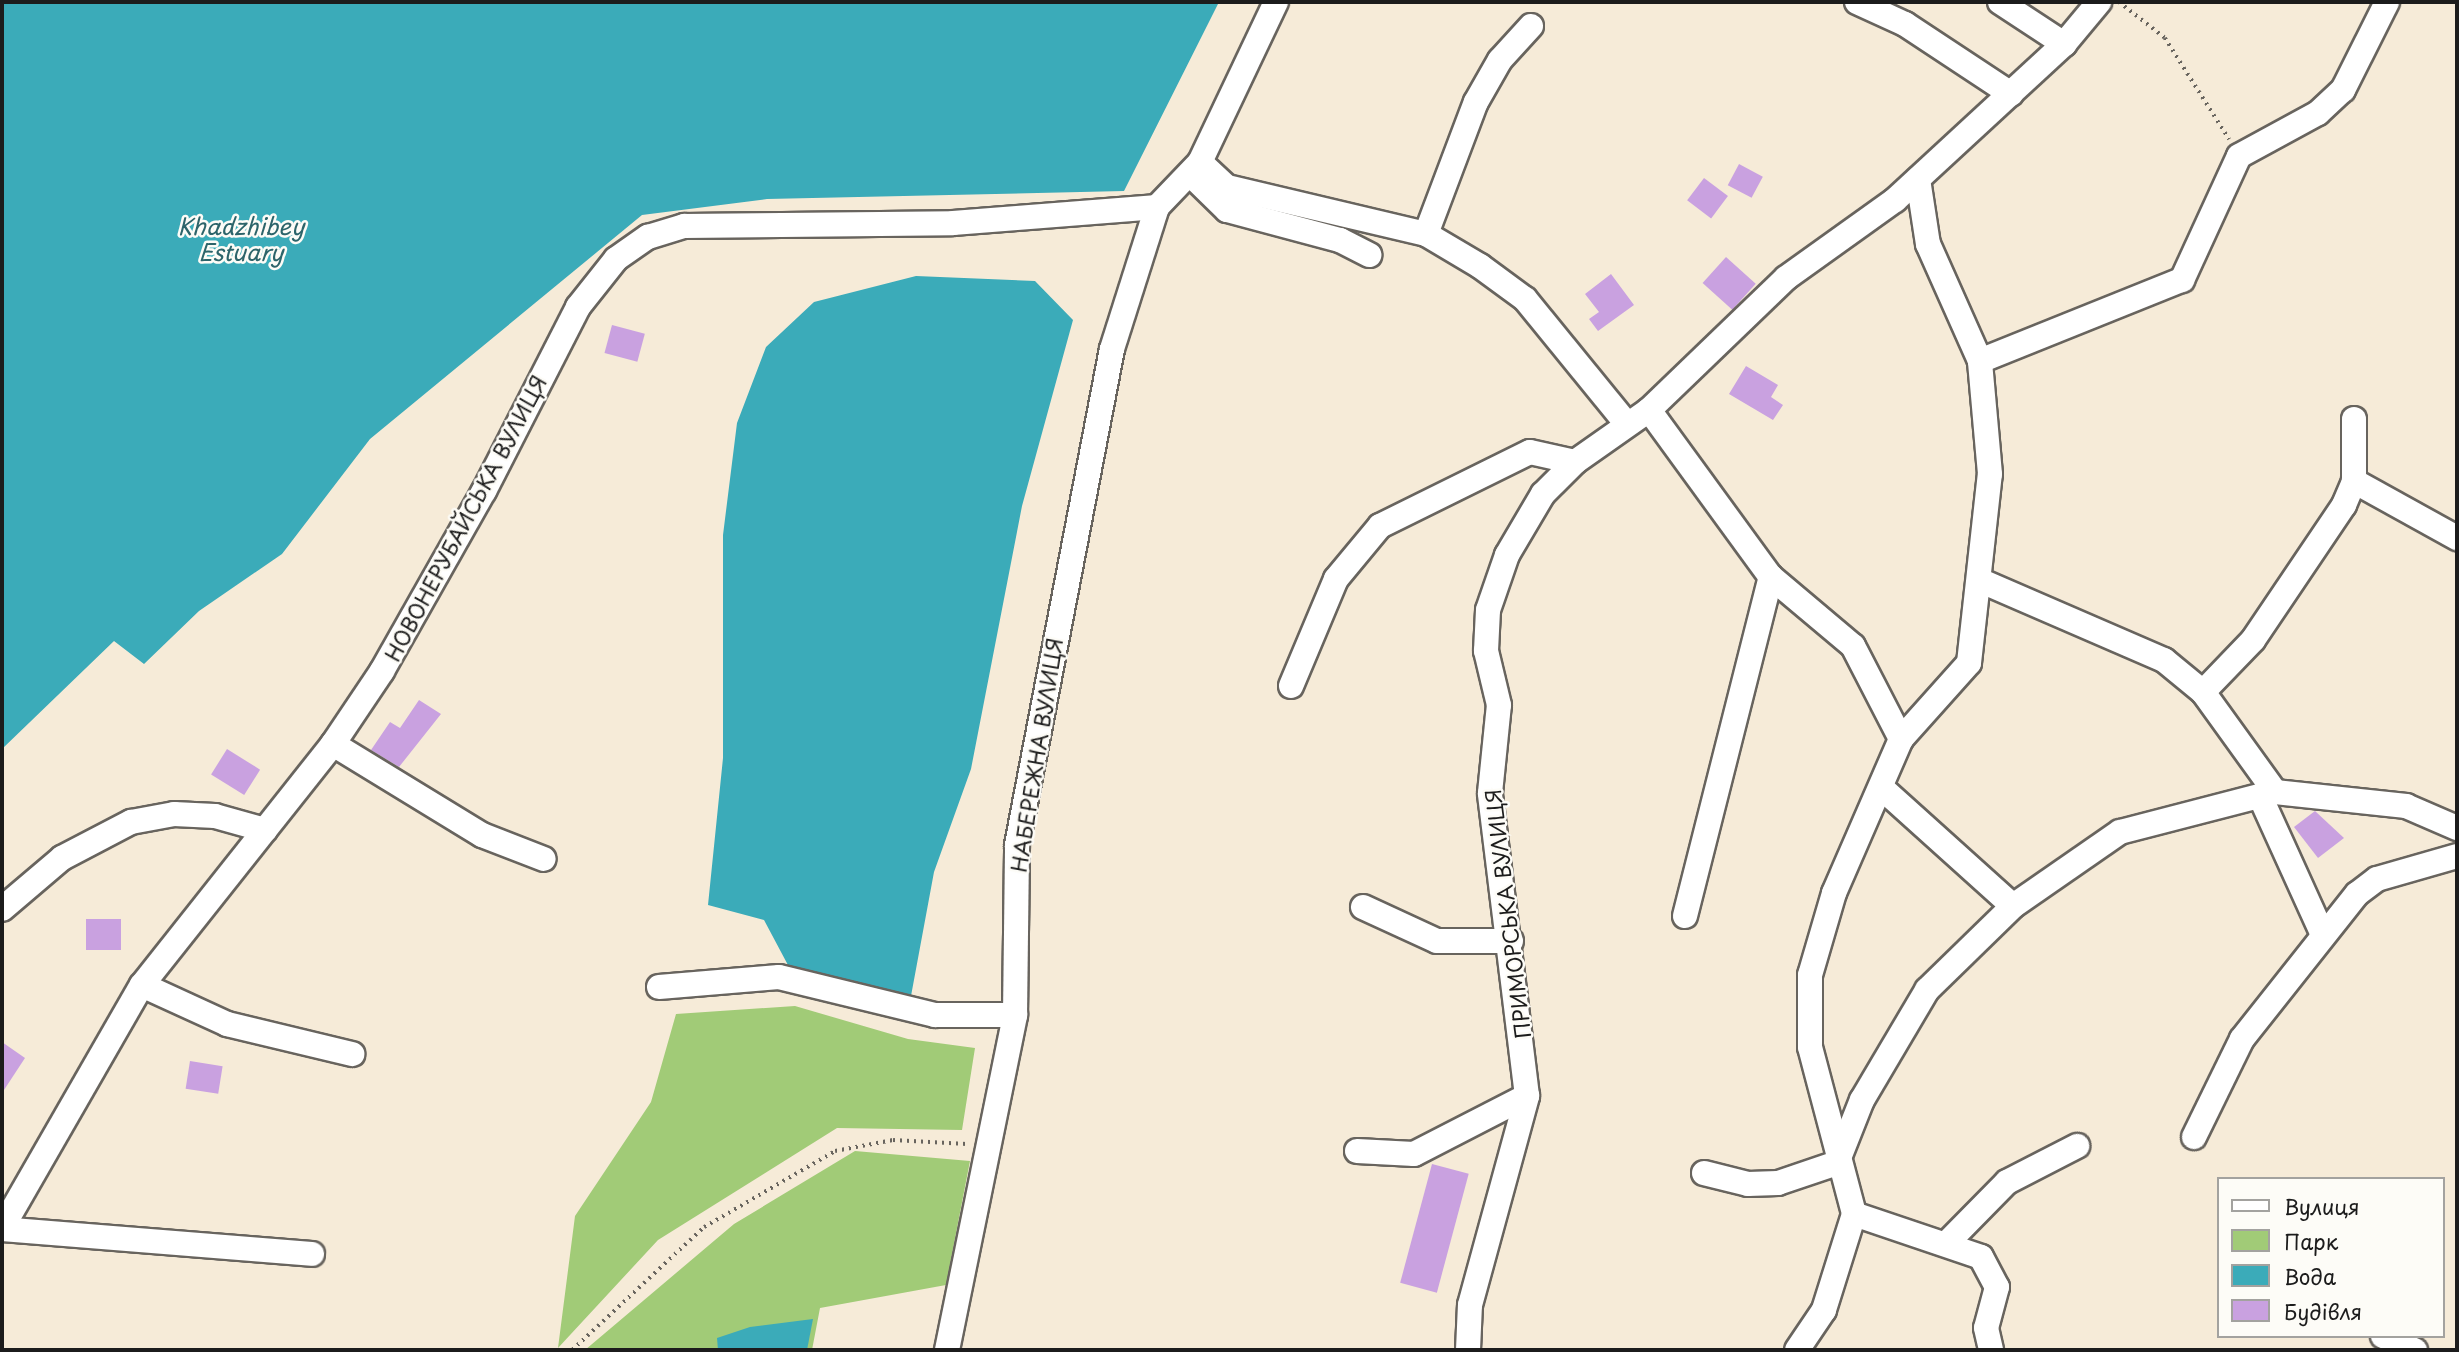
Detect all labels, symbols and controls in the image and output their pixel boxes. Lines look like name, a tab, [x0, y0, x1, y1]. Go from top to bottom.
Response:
water label: Khadzhibey Estuary	[178, 212, 304, 266]
street label: НОВОНЕРУБАЙСЬКА ВУЛИЦЯ	[379, 371, 551, 665]
street label: НАБЕРЕЖНА ВУЛИЦЯ	[1005, 636, 1067, 874]
street label: ПРИМОРСЬКА ВУЛИЦЯ	[1479, 788, 1535, 1040]
legend	[2218, 1177, 2445, 1338]
text: Вулиця	[2284, 1190, 2360, 1222]
text: Парк	[2284, 1225, 2338, 1257]
text: Вода	[2284, 1260, 2336, 1292]
text: Будівля	[2284, 1295, 2362, 1327]

